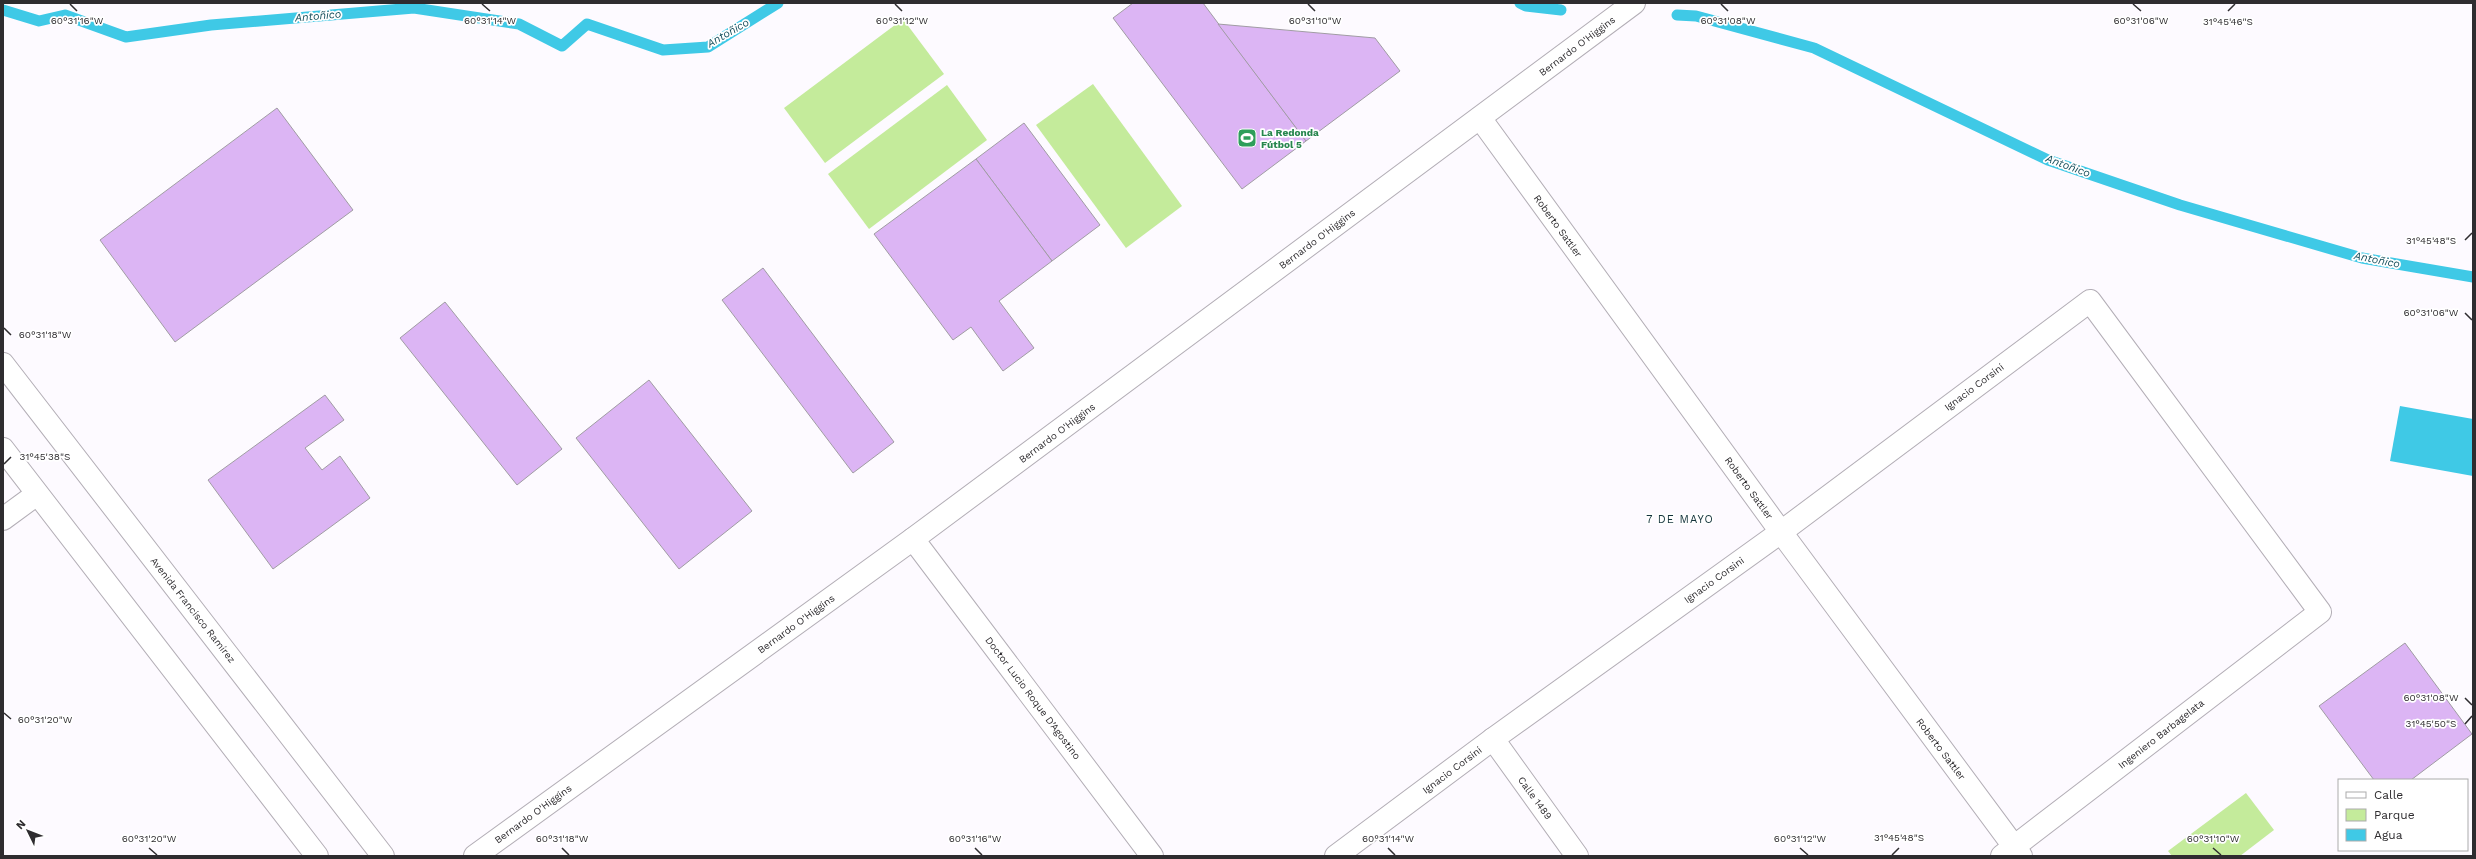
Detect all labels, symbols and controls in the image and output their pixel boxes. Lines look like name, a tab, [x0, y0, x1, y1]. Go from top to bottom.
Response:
water label: Antoñico	[293, 8, 342, 25]
street label: Bernardo O'Higgins	[1537, 14, 1617, 78]
text: 60°31'16"W	[51, 15, 104, 26]
text: 60°31'14"W	[464, 15, 516, 26]
text: 60°31'12"W	[876, 15, 929, 26]
text: 60°31'10"W	[1289, 15, 1342, 26]
text: 60°31'08"W	[1701, 15, 1756, 26]
text: 60°31'06"W	[2114, 15, 2169, 26]
water label: Antoñico	[704, 16, 751, 51]
text: 31°45'46"S	[2203, 16, 2253, 27]
sports icon: La Redonda Fútbol 5	[1236, 127, 1258, 149]
place label: La Redonda Fútbol 5	[1261, 127, 1319, 150]
water label: Antoñico	[2043, 152, 2092, 180]
street label: Roberto Sattler	[1532, 193, 1584, 259]
street label: Bernardo O'Higgins	[1277, 207, 1357, 271]
text: 31°45'48"S	[2406, 235, 2456, 246]
water label: Antoñico	[2352, 249, 2401, 271]
text: 60°31'06"W	[2404, 307, 2459, 318]
text: 60°31'18"W	[19, 329, 72, 340]
street label: Ignacio Corsini	[1942, 361, 2006, 413]
street label: Bernardo O'Higgins	[1017, 401, 1097, 465]
text: 31°45'38"S	[20, 451, 70, 462]
street label: Roberto Sattler	[1723, 455, 1775, 521]
district label: 7 DE MAYO	[1646, 513, 1714, 526]
street label: Avenida Francisco Ramírez	[148, 555, 238, 665]
street label: Ignacio Corsini	[1682, 555, 1746, 605]
street label: Bernardo O'Higgins	[755, 592, 837, 656]
street label: Doctor Lucio Roque D’Agostino	[983, 635, 1083, 761]
text: 60°31'08"W	[2404, 692, 2459, 703]
street label: Ingeniero Barbagelata	[2116, 697, 2206, 771]
text: 60°31'20"W	[18, 714, 73, 725]
street label: Roberto Sattler	[1914, 716, 1968, 782]
text: 31°45'50"S	[2406, 718, 2456, 729]
street label: Ignacio Corsini	[1420, 744, 1484, 796]
street label: Calle 1489	[1516, 775, 1554, 821]
legend	[2338, 779, 2468, 851]
street label: Bernardo O'Higgins	[492, 782, 574, 846]
text: Calle	[2374, 788, 2403, 802]
text: Parque	[2374, 808, 2415, 822]
north arrow	[8, 811, 48, 851]
text: N	[14, 817, 29, 832]
text: Agua	[2374, 828, 2403, 842]
text: 31°45'48"S	[1874, 832, 1924, 843]
text: 60°31'20"W	[122, 833, 177, 844]
text: 60°31'18"W	[536, 833, 589, 844]
text: 60°31'16"W	[949, 833, 1002, 844]
text: 60°31'14"W	[1362, 833, 1414, 844]
text: 60°31'12"W	[1774, 833, 1827, 844]
text: 60°31'10"W	[2187, 833, 2240, 844]

